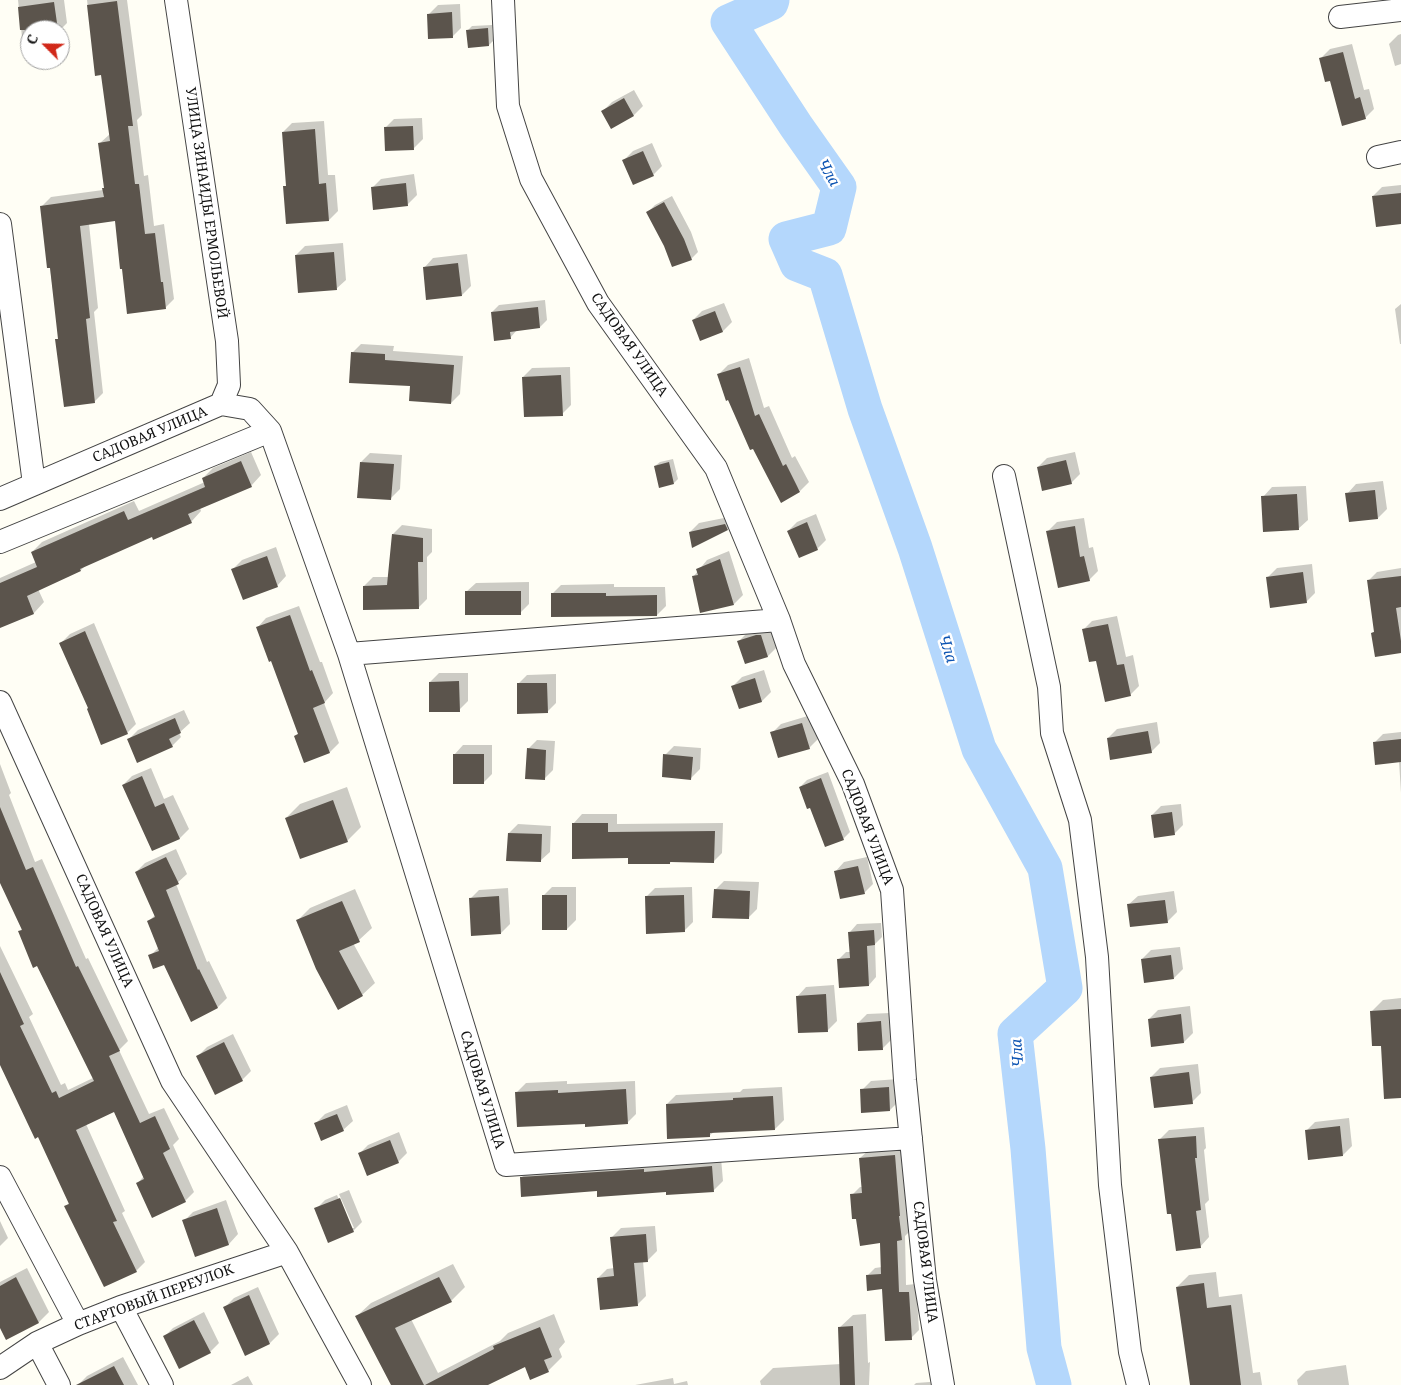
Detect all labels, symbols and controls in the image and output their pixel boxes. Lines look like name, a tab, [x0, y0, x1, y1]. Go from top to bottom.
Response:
north arrow	[20, 20, 70, 70]
text: С	[21, 31, 42, 47]
street label: УЛИЦА ЗИНАИДЫ ЕРМОЛЬЕВОЙ	[181, 86, 231, 320]
water label: Чла	[813, 156, 843, 190]
street label: САДОВАЯ УЛИЦА	[587, 290, 671, 400]
street label: САДОВАЯ УЛИЦА	[90, 403, 210, 467]
water label: Чла	[934, 633, 960, 665]
street label: САДОВАЯ УЛИЦА	[837, 767, 897, 887]
street label: САДОВАЯ УЛИЦА	[71, 872, 137, 990]
street label: САДОВАЯ УЛИЦА	[456, 1029, 508, 1151]
water label: Чла	[1008, 1038, 1028, 1068]
street label: САДОВАЯ УЛИЦА	[909, 1200, 941, 1324]
street label: СТАРТОВЫЙ ПЕРЕУЛОК	[72, 1261, 236, 1335]

